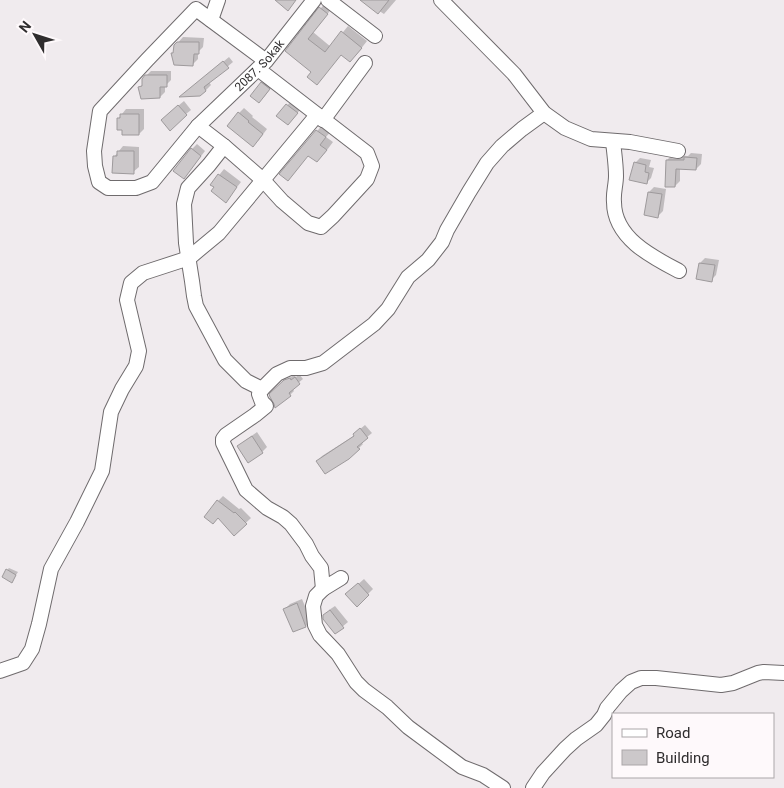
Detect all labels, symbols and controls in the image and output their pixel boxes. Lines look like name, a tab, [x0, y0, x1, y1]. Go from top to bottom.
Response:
north arrow	[10, 10, 60, 60]
text: N	[16, 18, 34, 36]
street label: 2087. Sokak	[232, 36, 288, 94]
legend	[612, 713, 774, 778]
text: Road	[656, 724, 690, 742]
text: Building	[656, 749, 710, 767]

